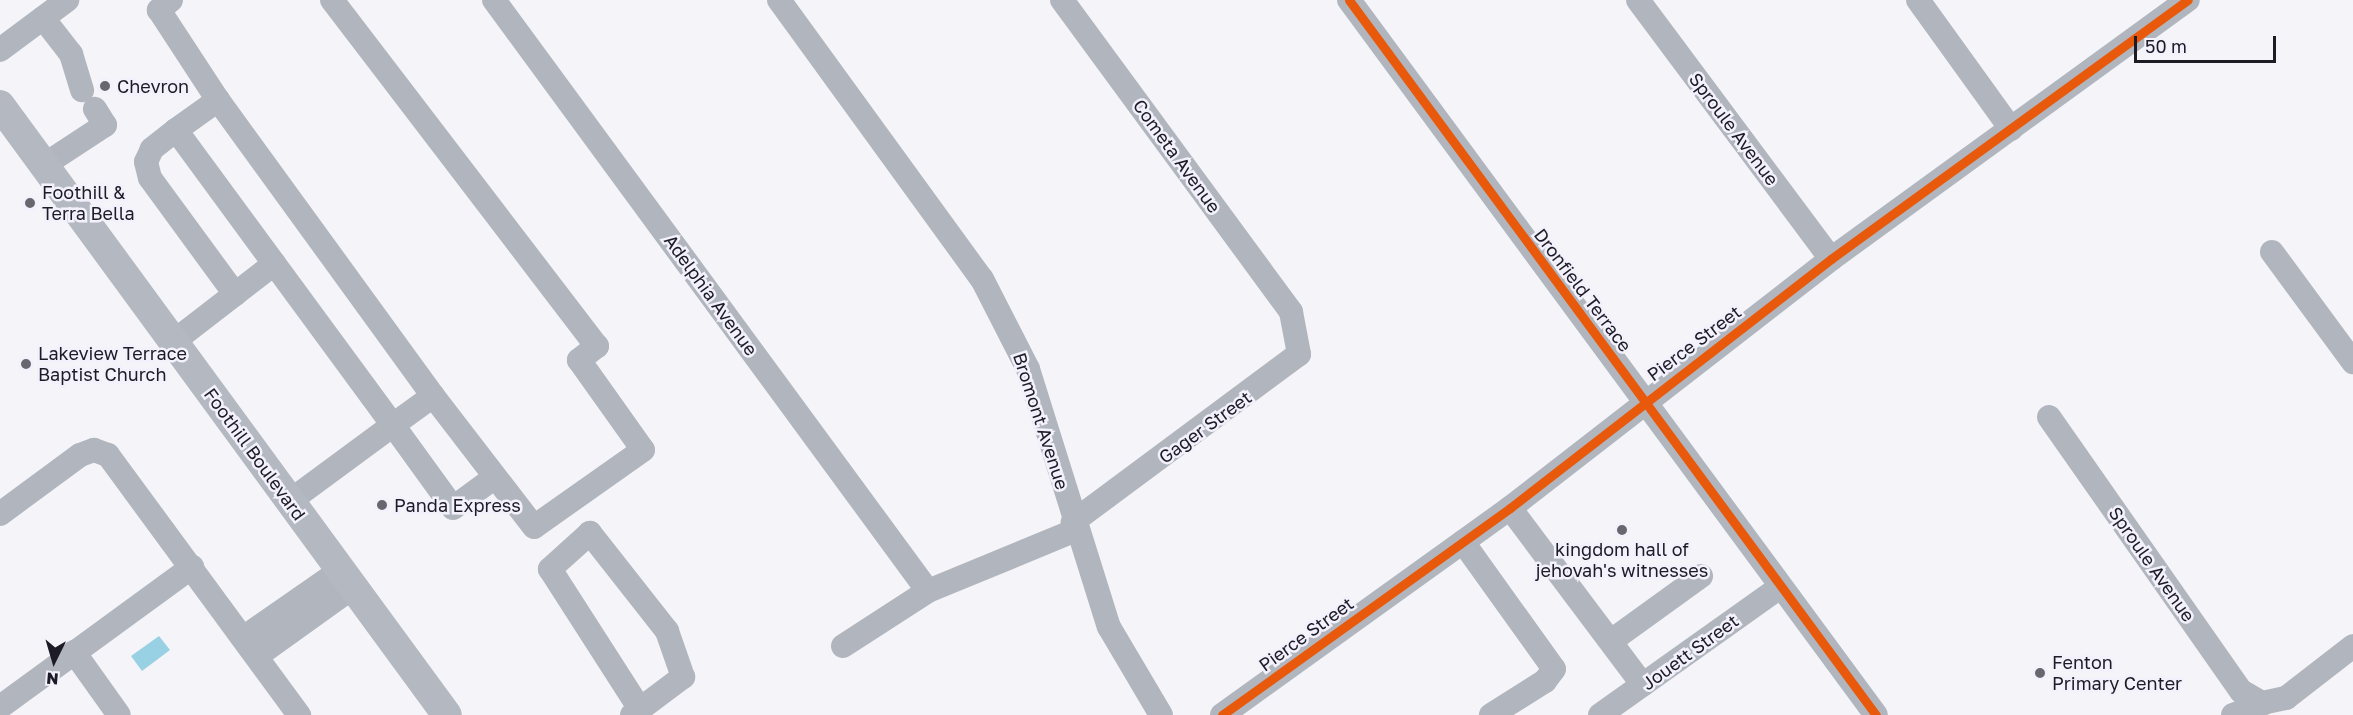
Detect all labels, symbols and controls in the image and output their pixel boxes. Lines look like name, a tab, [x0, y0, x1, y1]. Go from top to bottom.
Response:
scale bar	[2137, 24, 2280, 62]
text: 50 m	[2145, 35, 2187, 57]
street label: Sproule Avenue	[1685, 69, 1783, 189]
place label: Chevron	[117, 75, 189, 97]
marker: Chevron	[98, 79, 112, 93]
street label: Cometa Avenue	[1129, 95, 1225, 217]
place label: Foothill & Terra Bella	[42, 182, 135, 224]
marker: Foothill & Terra Bella	[23, 196, 37, 210]
street label: Dronfield Terrace	[1530, 224, 1636, 356]
street label: Adelphia Avenue	[660, 230, 762, 360]
street label: Pierce Street	[1643, 301, 1745, 385]
place label: Lakeview Terrace Baptist Church	[38, 343, 187, 386]
street label: Bromont Avenue	[1009, 350, 1073, 492]
marker: Lakeview Terrace Baptist Church	[19, 357, 33, 371]
street label: Foothill Boulevard	[200, 384, 310, 524]
street label: Gager Street	[1154, 386, 1256, 468]
place label: Panda Express	[394, 494, 521, 516]
marker: Panda Express	[375, 498, 389, 512]
street label: Sproule Avenue	[2104, 502, 2200, 626]
marker: kingdom hall of jehovah's witnesses	[1615, 523, 1629, 537]
place label: kingdom hall of jehovah's witnesses	[1536, 539, 1708, 582]
street label: Pierce Street	[1254, 592, 1358, 676]
street label: Jouett Street	[1637, 610, 1743, 694]
north arrow	[24, 631, 84, 691]
place label: Fenton Primary Center	[2052, 652, 2182, 694]
marker: Fenton Primary Center	[2033, 666, 2047, 680]
text: N	[46, 668, 59, 689]

